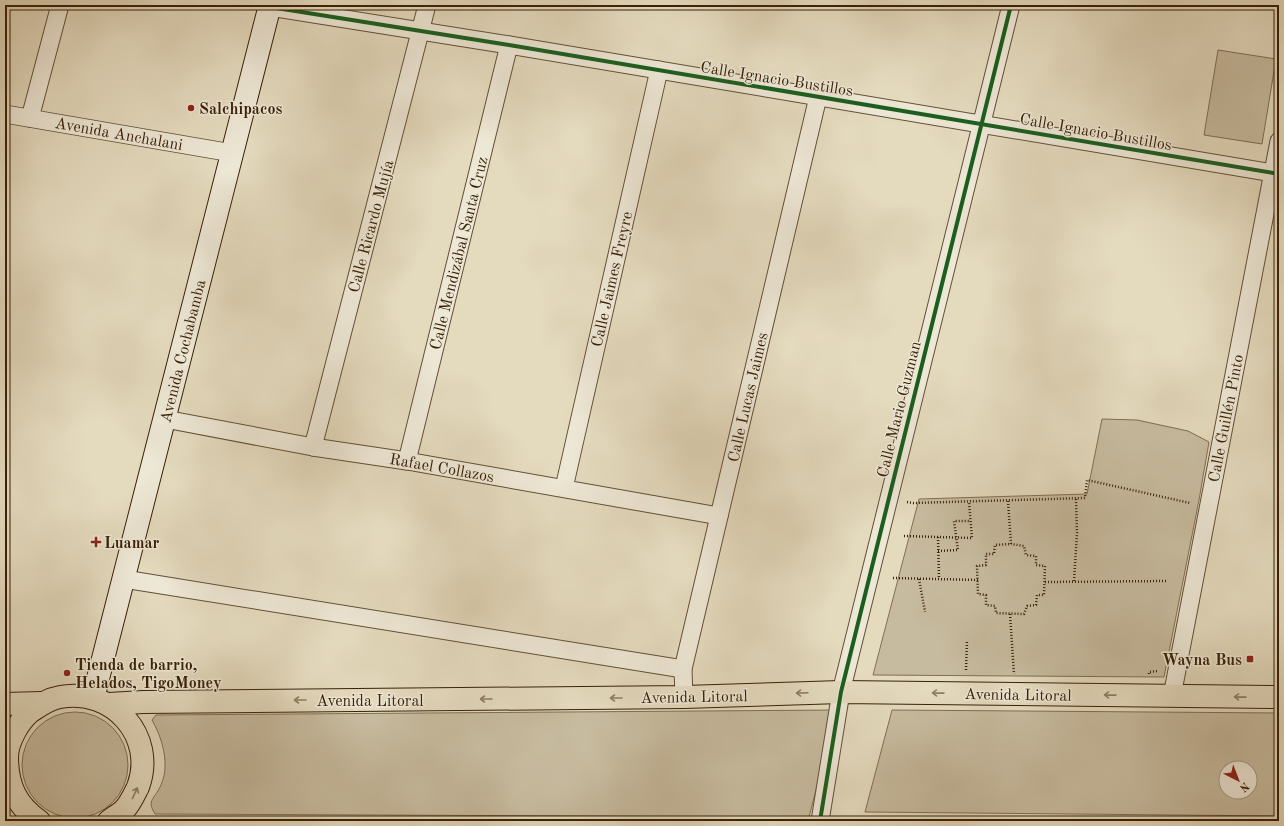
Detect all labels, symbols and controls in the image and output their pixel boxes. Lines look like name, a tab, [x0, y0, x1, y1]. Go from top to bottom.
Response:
street label: Calle Ignacio Bustillos	[699, 60, 854, 100]
place label: Salchipacos	[199, 102, 283, 118]
marker: Salchipacos	[186, 103, 196, 113]
street label: Calle Ignacio Bustillos	[1018, 112, 1173, 154]
street label: Avenida Anchalani	[53, 116, 184, 154]
street label: Calle Mendizábal Santa Cruz	[428, 155, 492, 352]
street label: Calle Ricardo Mujía	[347, 158, 397, 294]
street label: Calle Jaimes Freyre	[590, 210, 636, 349]
street label: Avenida Cochabamba	[158, 278, 210, 425]
street label: Calle Lucas Jaimes	[726, 331, 772, 464]
street label: Calle Mario Guzman	[875, 339, 925, 479]
street label: Calle Guillén Pinto	[1207, 353, 1247, 484]
street label: Rafael Collazos	[388, 452, 495, 486]
place label: Luamar	[104, 536, 160, 552]
marker: Luamar	[91, 537, 101, 547]
place label: Wayna Bus	[1162, 653, 1242, 669]
marker: Wayna Bus	[1245, 654, 1255, 664]
place label: Tienda de barrio, Helados, TigoMoney	[75, 658, 222, 692]
marker: Tienda de barrio, Helados, TigoMoney	[62, 668, 72, 678]
street label: Avenida Litoral	[964, 687, 1072, 705]
street label: Avenida Litoral	[640, 689, 748, 707]
one-way arrow	[932, 689, 945, 697]
one-way arrow	[796, 690, 809, 697]
one-way arrow	[1104, 691, 1117, 699]
one-way arrow	[1234, 693, 1247, 701]
street label: Avenida Litoral	[316, 694, 424, 710]
one-way arrow	[610, 694, 623, 702]
one-way arrow	[480, 695, 493, 703]
one-way arrow	[294, 696, 307, 704]
north arrow	[1218, 760, 1258, 800]
text: N	[1236, 779, 1250, 794]
one-way arrow	[132, 787, 139, 799]

